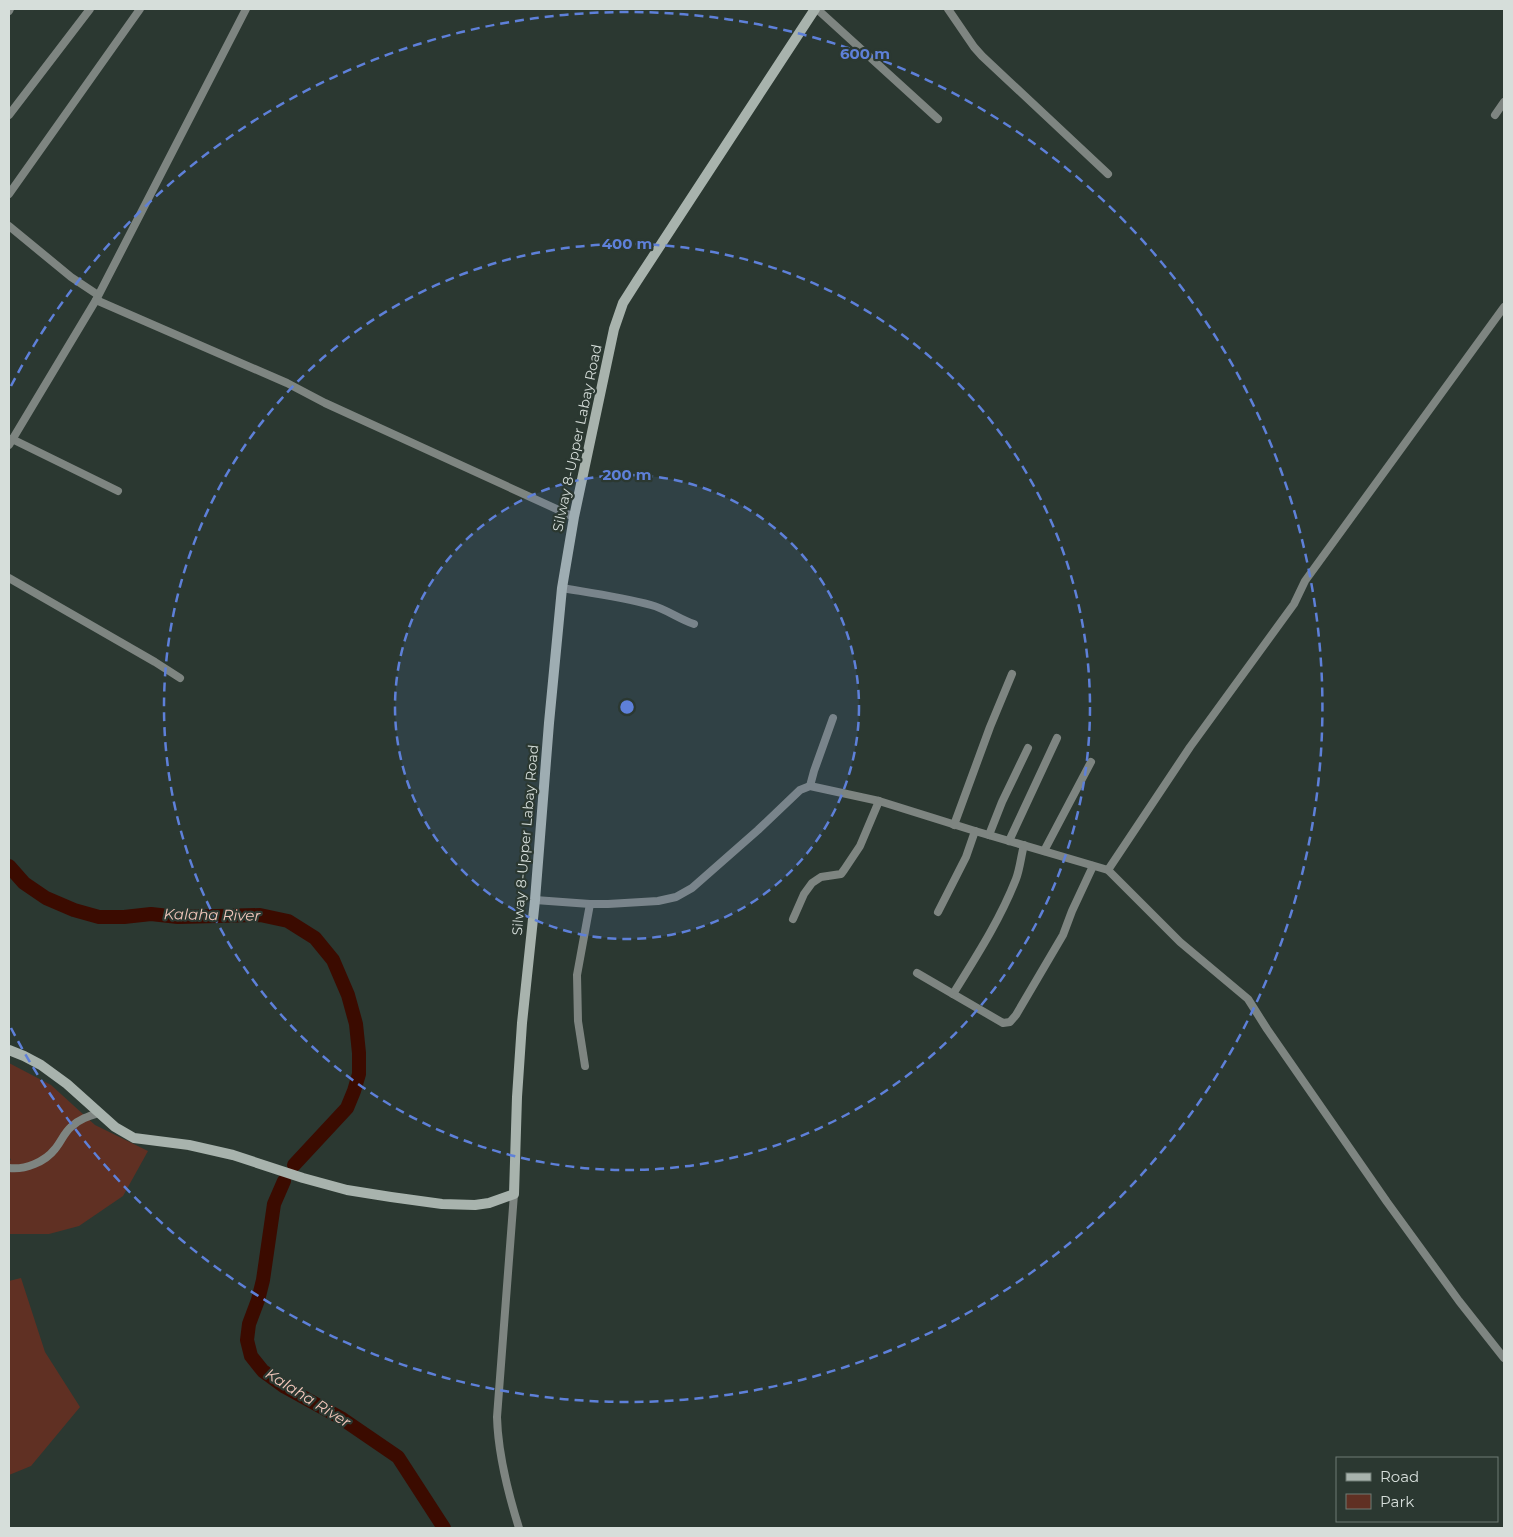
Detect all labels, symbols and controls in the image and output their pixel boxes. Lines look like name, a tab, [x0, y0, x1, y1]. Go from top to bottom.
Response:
text: 600 m	[840, 44, 890, 63]
text: 400 m	[602, 234, 652, 253]
street label: Silway 8-Upper Labay Road	[548, 343, 606, 533]
text: 200 m	[602, 465, 652, 484]
centre of rings	[618, 698, 636, 716]
street label: Silway 8-Upper Labay Road	[508, 744, 542, 936]
water label: Kalaha River	[163, 904, 262, 925]
water label: Kalaha River	[262, 1364, 355, 1432]
legend	[1336, 1457, 1498, 1522]
text: Road	[1380, 1467, 1419, 1486]
text: Park	[1380, 1492, 1414, 1511]

